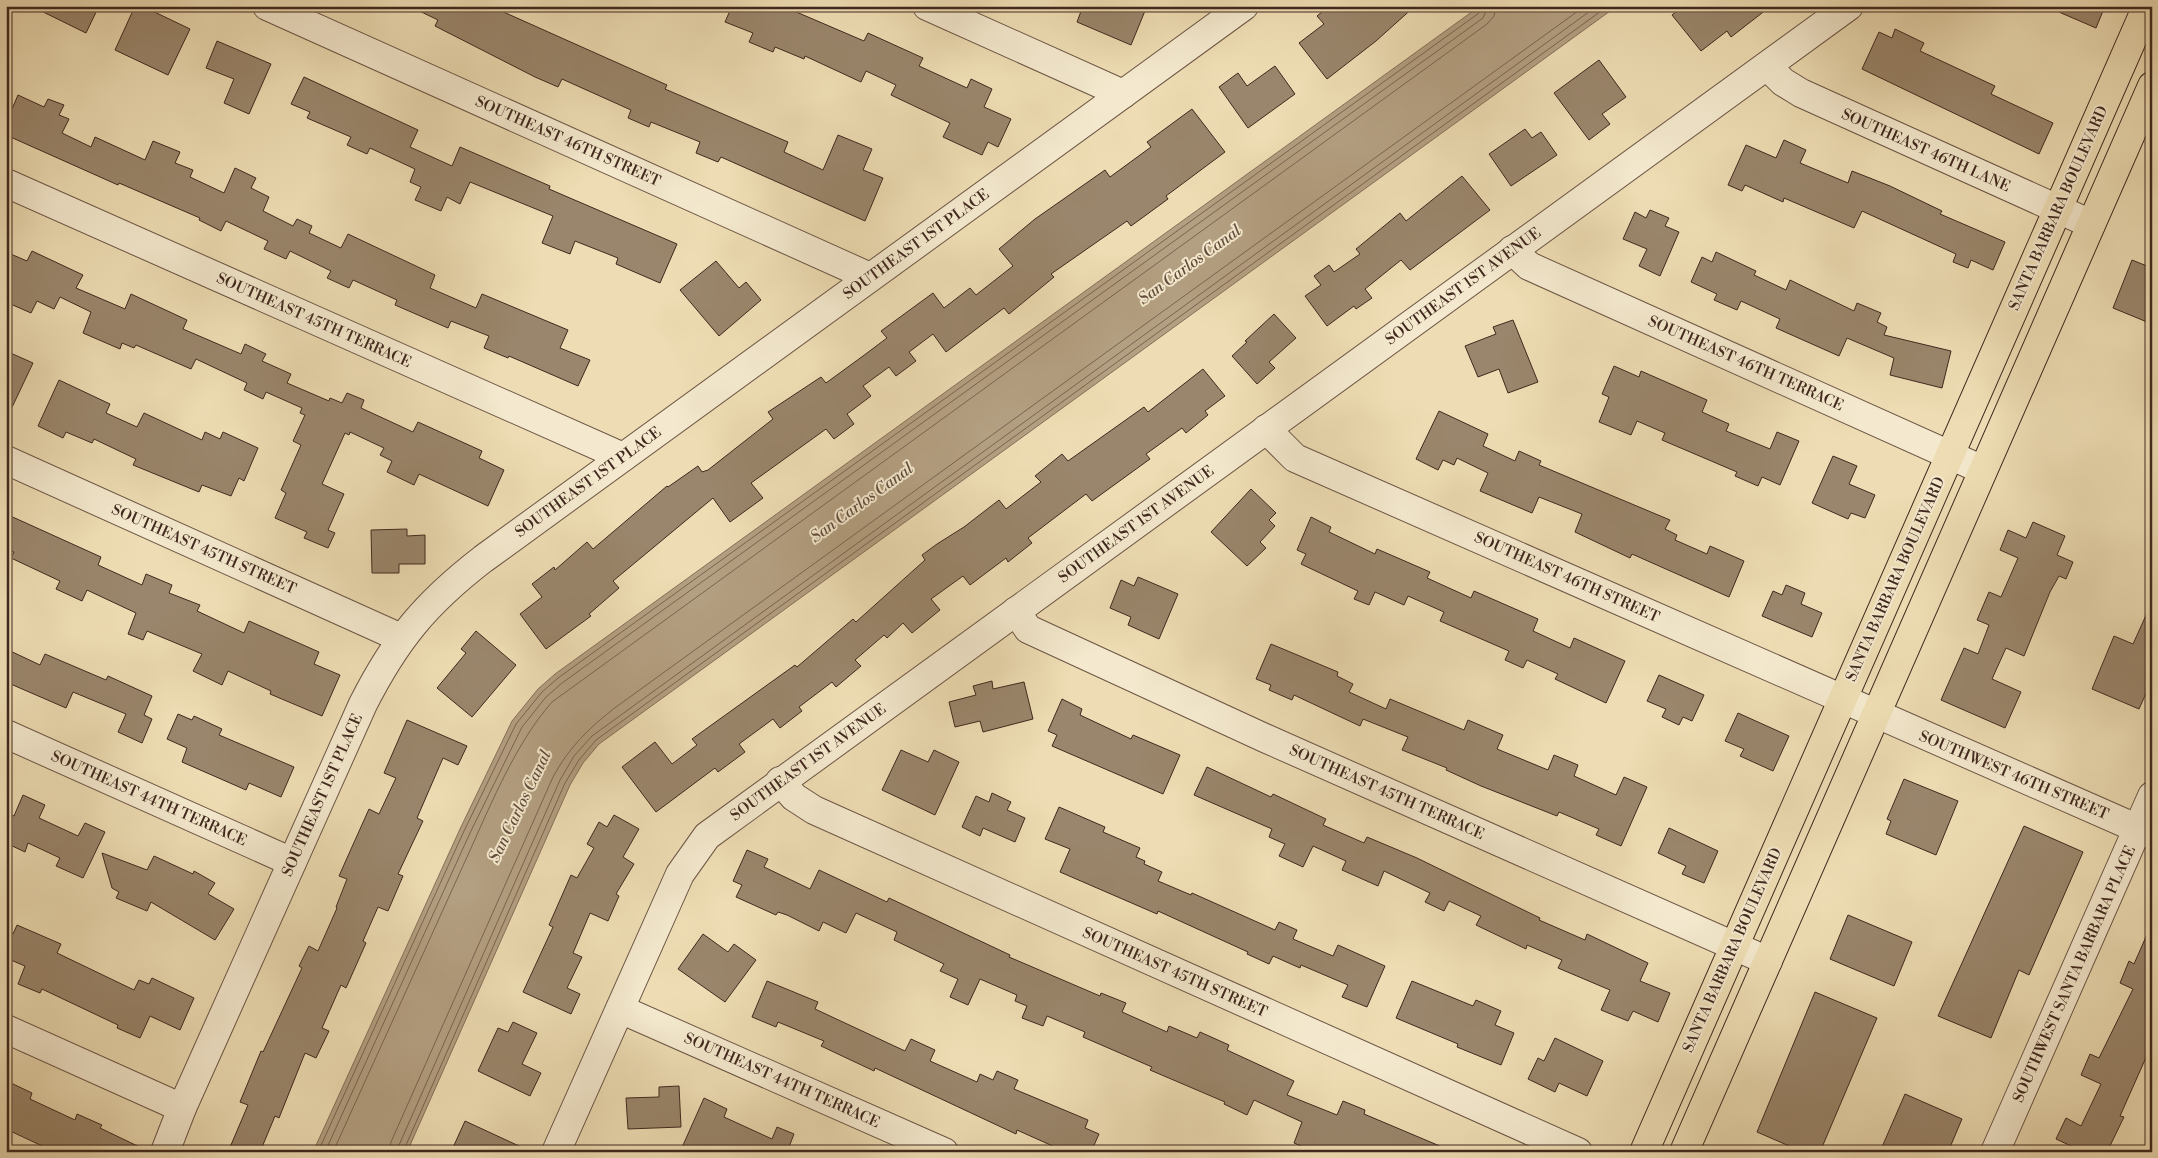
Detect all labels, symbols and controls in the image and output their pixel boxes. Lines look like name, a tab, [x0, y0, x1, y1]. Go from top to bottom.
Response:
street label: SOUTHEAST 46TH STREET	[472, 92, 664, 191]
street label: SANTA BARBARA BOULEVARD	[2005, 103, 2112, 314]
street label: SOUTHEAST 46TH LANE	[1838, 105, 2013, 196]
street label: SOUTHEAST 1ST PLACE	[839, 185, 993, 304]
water label: San Carlos Canal	[1134, 220, 1246, 309]
street label: SOUTHEAST 1ST AVENUE	[1382, 224, 1545, 349]
street label: SOUTHEAST 45TH TERRACE	[213, 269, 414, 372]
street label: SOUTHEAST 46TH TERRACE	[1645, 312, 1847, 415]
street label: SOUTHEAST 1ST PLACE	[511, 423, 665, 542]
water label: San Carlos Canal	[806, 458, 918, 547]
street label: SOUTHEAST 1ST AVENUE	[1055, 462, 1218, 587]
street label: SANTA BARBARA BOULEVARD	[1842, 474, 1949, 685]
street label: SOUTHEAST 45TH STREET	[109, 500, 299, 599]
street label: SOUTHEAST 46TH STREET	[1471, 528, 1663, 627]
street label: SOUTHEAST 1ST AVENUE	[727, 700, 890, 825]
street label: SOUTHEAST 1ST PLACE	[278, 711, 367, 880]
street label: SOUTHWEST 46TH STREET	[1916, 727, 2112, 824]
street label: SOUTHEAST 45TH TERRACE	[1286, 741, 1487, 844]
water label: San Carlos Canal	[484, 746, 556, 866]
street label: SOUTHEAST 44TH TERRACE	[48, 747, 250, 850]
street label: SOUTHWEST SANTA BARBARA PLACE	[2009, 843, 2140, 1106]
street label: SANTA BARBARA BOULEVARD	[1679, 845, 1786, 1056]
street label: SOUTHEAST 45TH STREET	[1080, 923, 1270, 1022]
street label: SOUTHEAST 44TH TERRACE	[681, 1029, 883, 1132]

